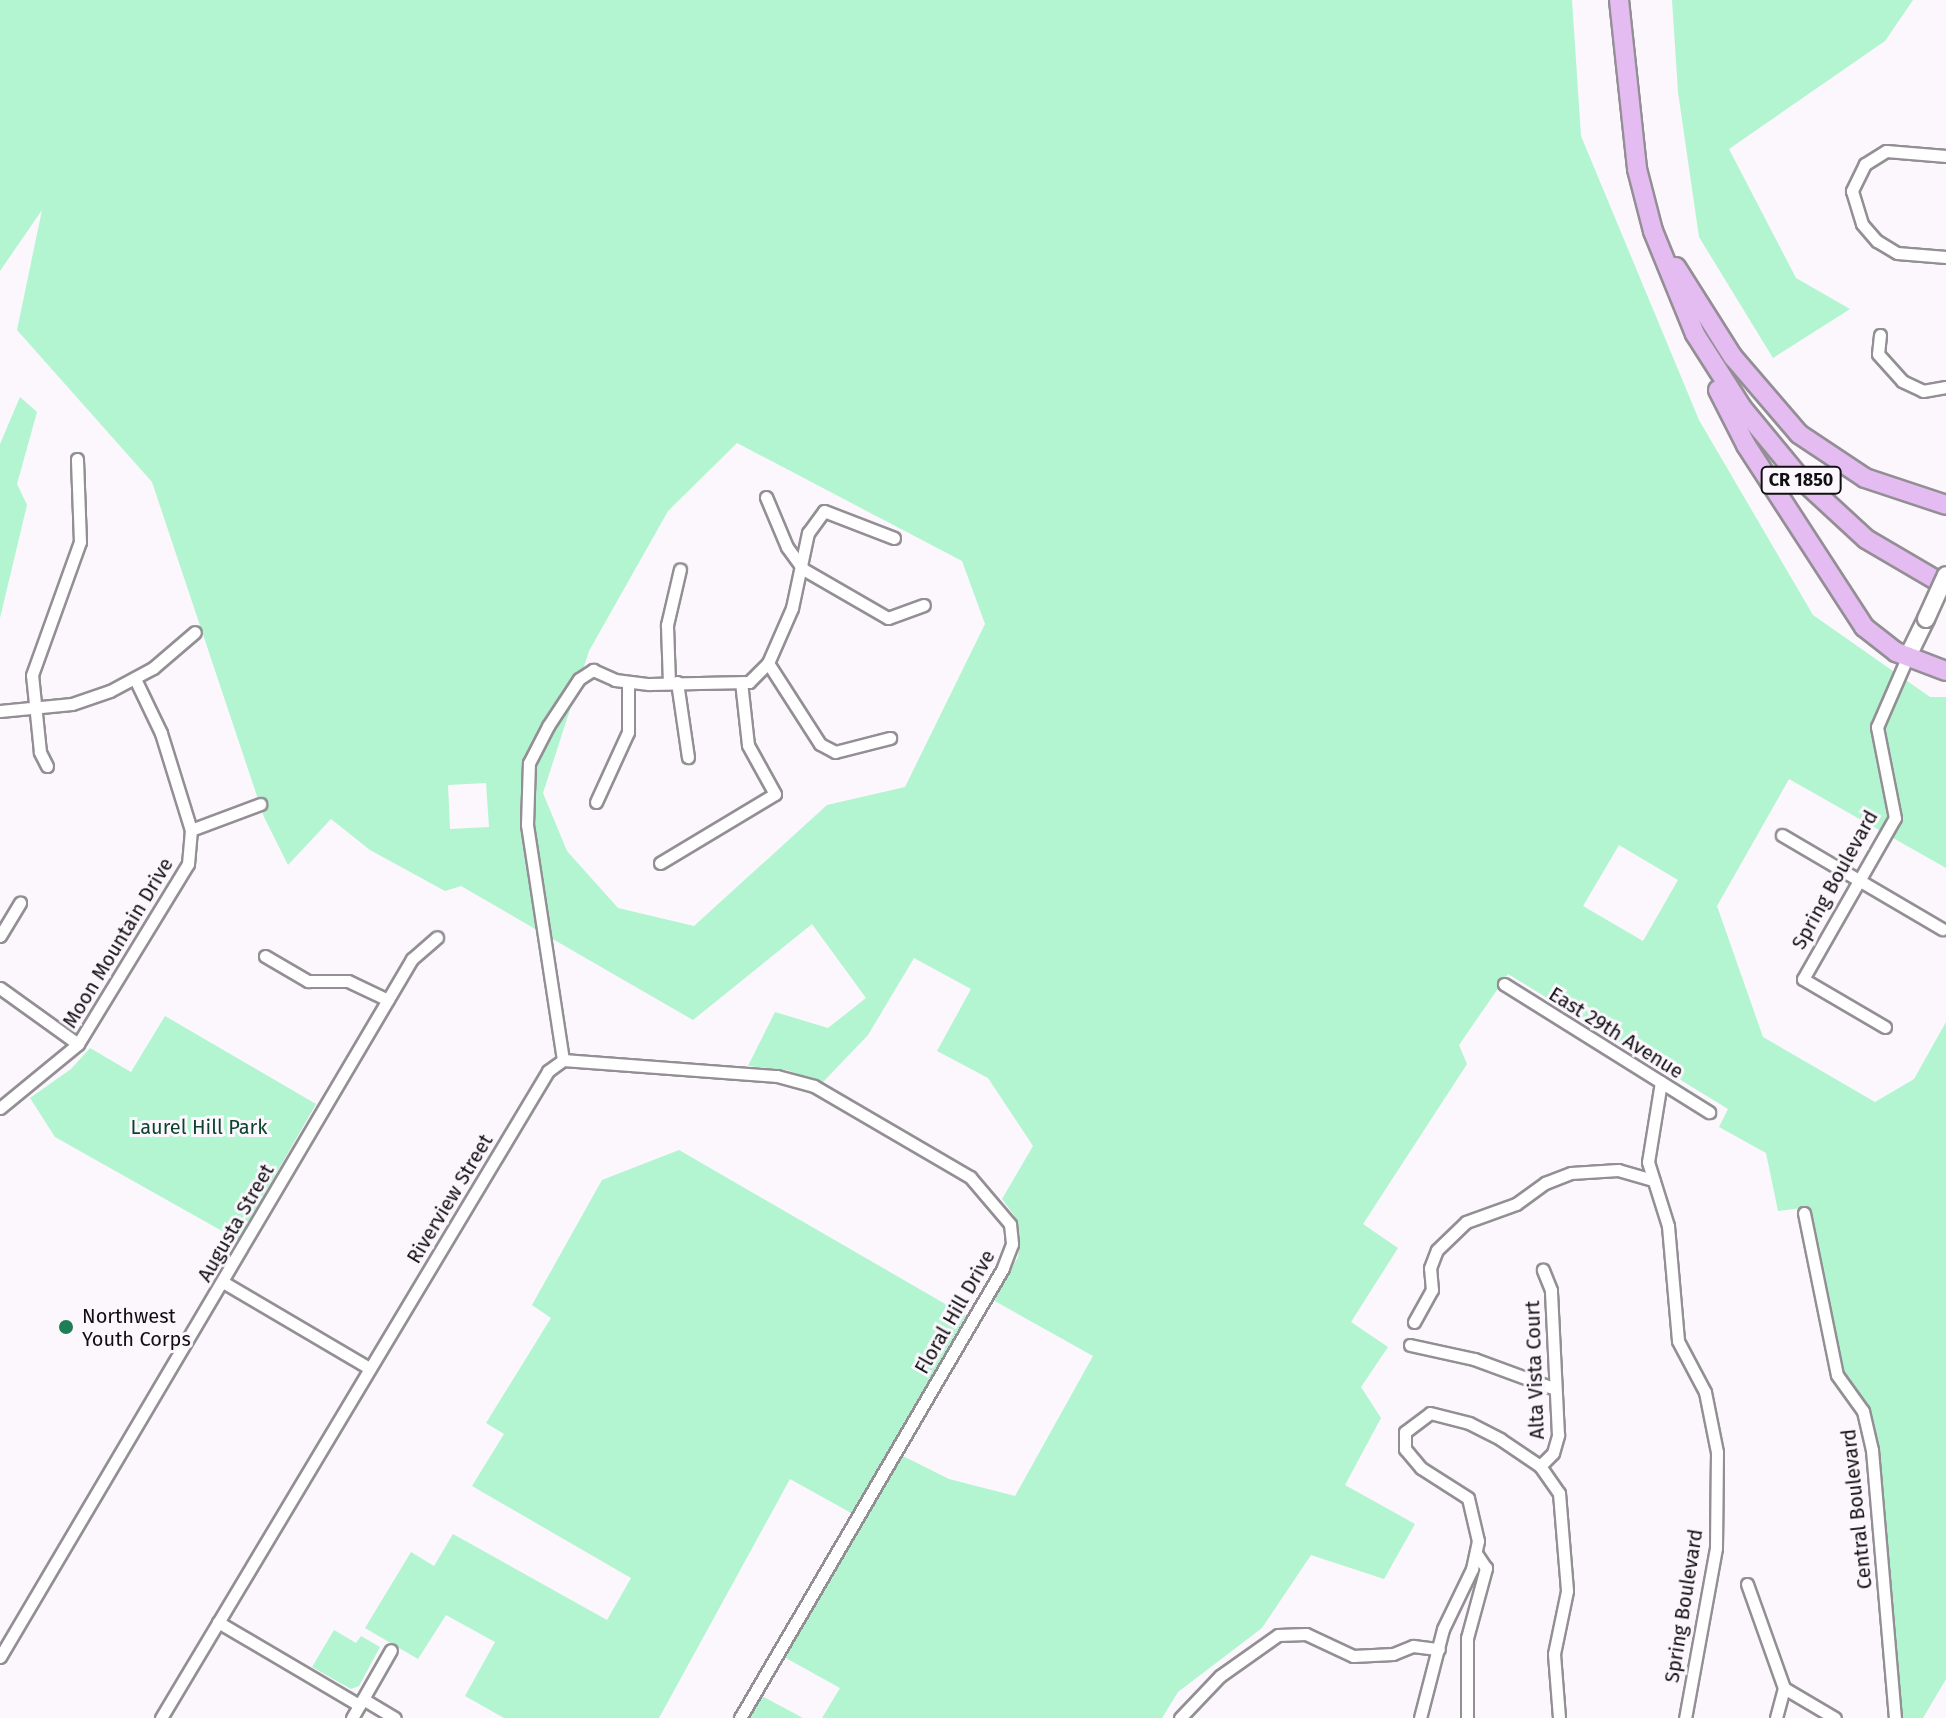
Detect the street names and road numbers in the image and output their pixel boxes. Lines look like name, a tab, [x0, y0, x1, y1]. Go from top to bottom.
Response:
road number: CR 1850	[1759, 466, 1843, 494]
street label: Spring Boulevard	[1787, 806, 1883, 954]
street label: Moon Mountain Drive	[58, 854, 178, 1032]
street label: East 29th Avenue	[1544, 982, 1688, 1084]
street label: Riverview Street	[402, 1130, 498, 1268]
street label: Augusta Street	[193, 1160, 279, 1286]
street label: Floral Hill Drive	[910, 1246, 1000, 1378]
street label: Alta Vista Court	[1521, 1300, 1549, 1440]
street label: Central Boulevard	[1837, 1428, 1877, 1590]
street label: Spring Boulevard	[1660, 1528, 1708, 1684]

